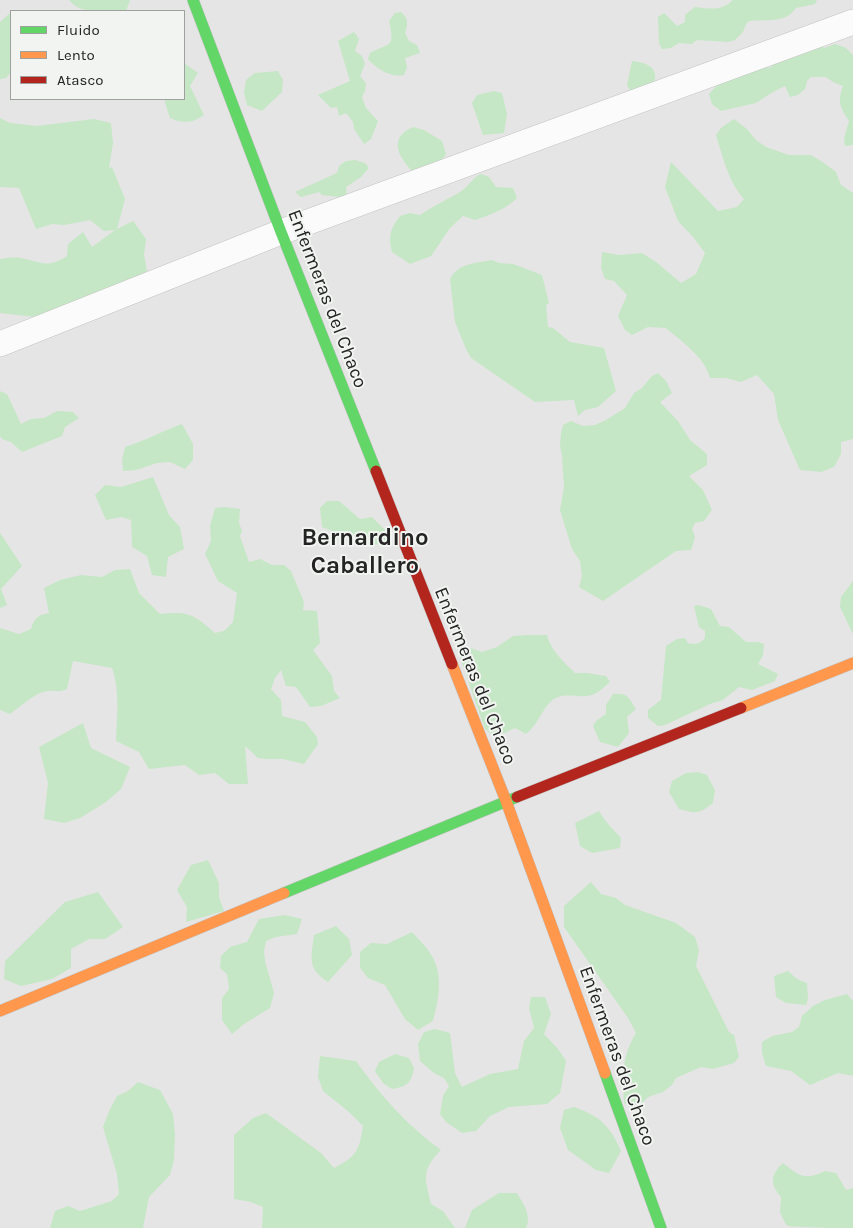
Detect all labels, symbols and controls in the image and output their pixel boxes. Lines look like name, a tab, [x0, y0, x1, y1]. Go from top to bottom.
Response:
legend	[10, 10, 185, 100]
text: Fluido	[57, 21, 100, 39]
text: Lento	[57, 46, 95, 64]
text: Atasco	[57, 71, 103, 89]
street label: Enfermeras del Chaco	[282, 207, 372, 391]
district label: Bernardino Caballero	[301, 524, 429, 580]
street label: Enfermeras del Chaco	[429, 584, 521, 768]
street label: Enfermeras del Chaco	[574, 963, 660, 1149]

